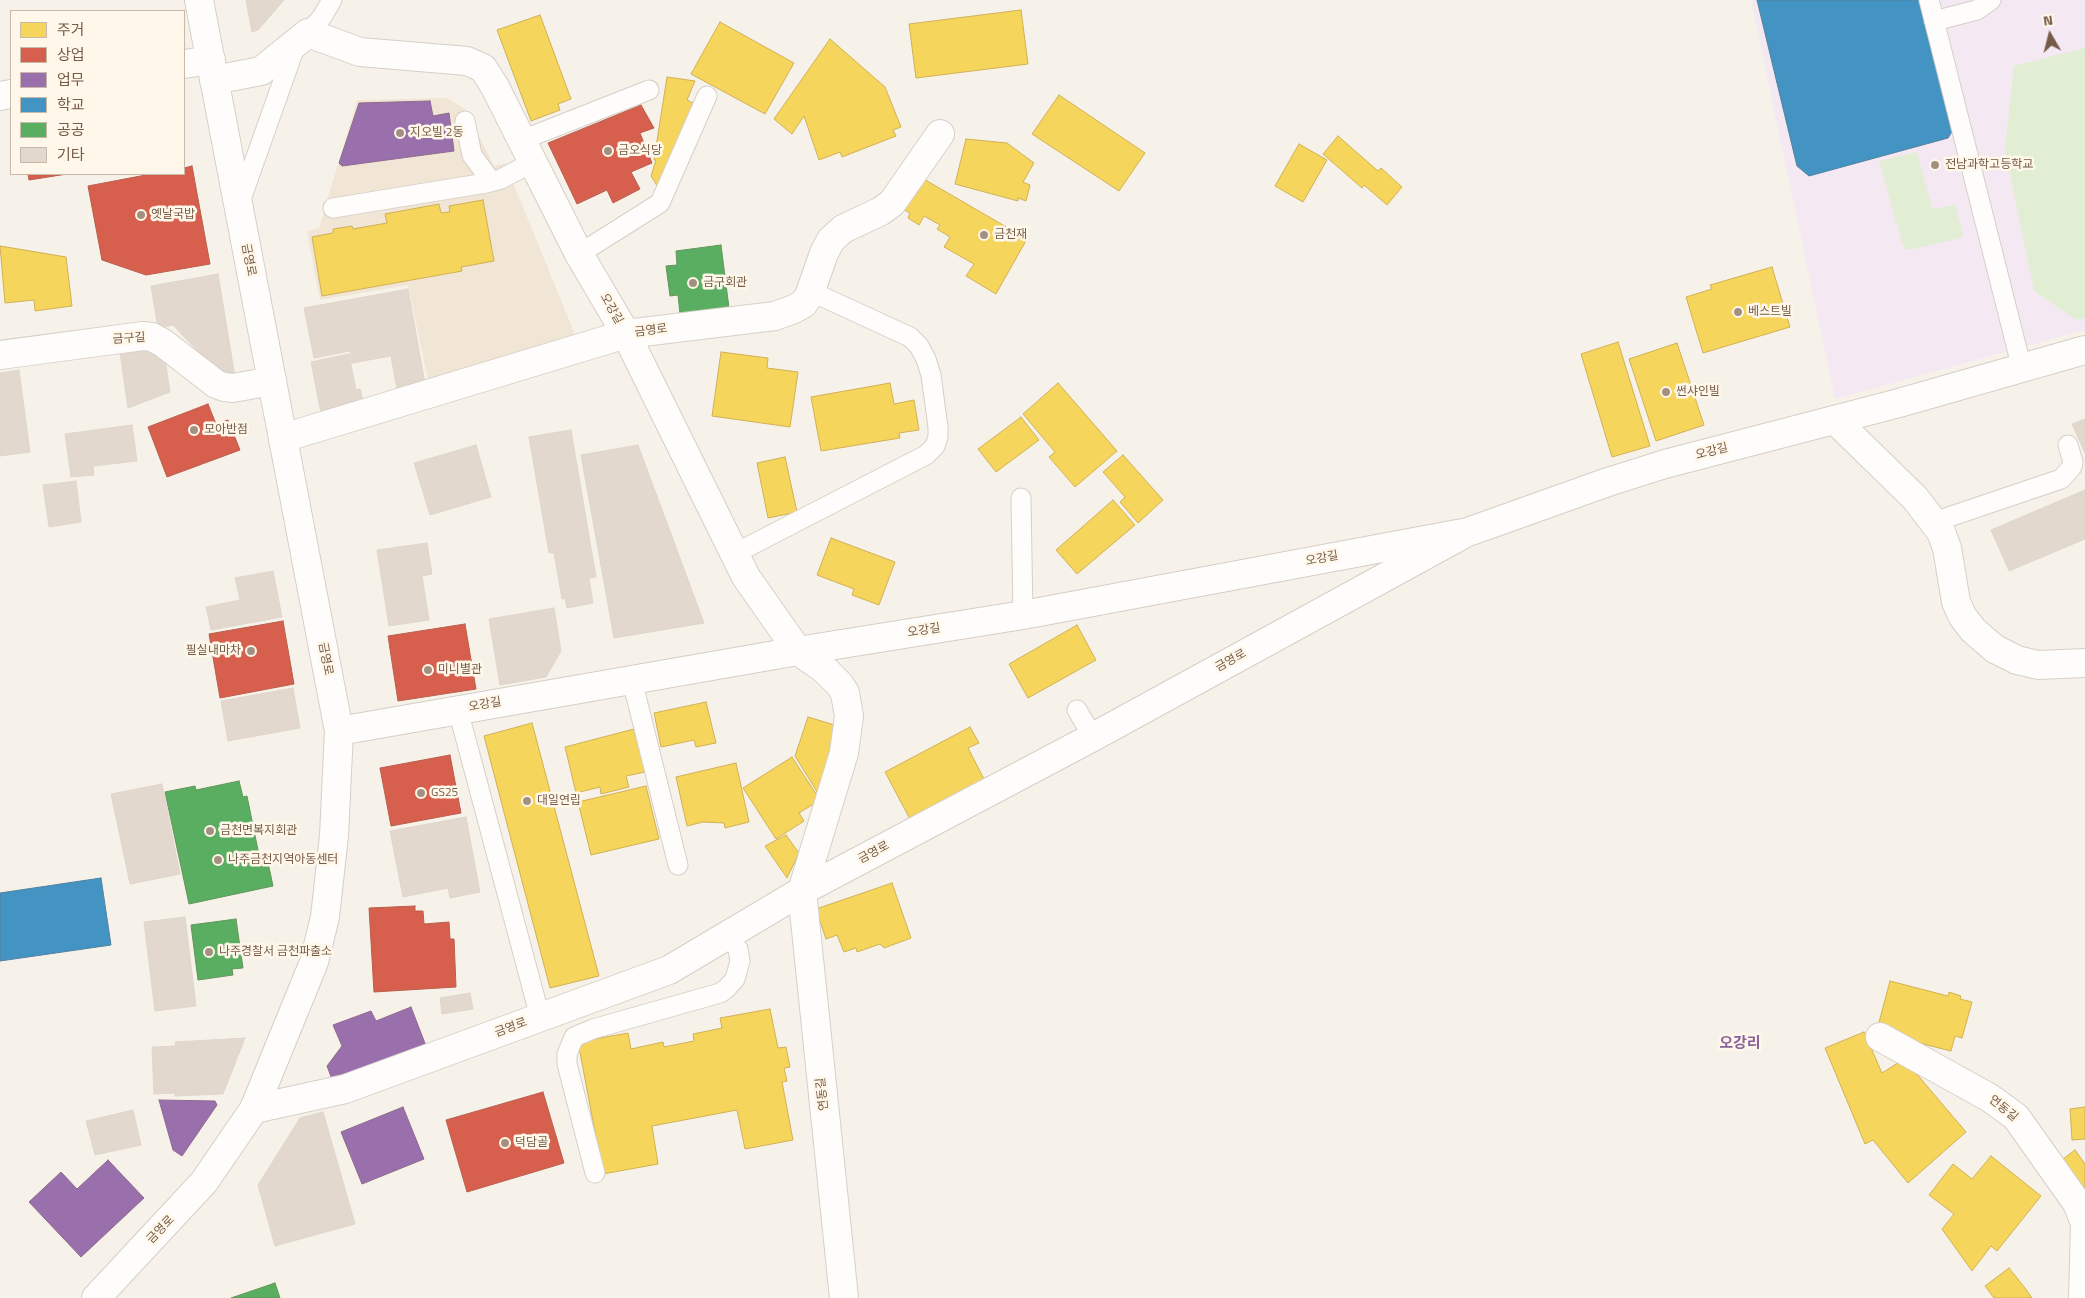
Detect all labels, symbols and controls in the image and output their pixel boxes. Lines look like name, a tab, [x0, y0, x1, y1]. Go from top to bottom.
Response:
text: N	[2042, 9, 2054, 31]
legend	[10, 10, 185, 175]
north arrow	[2025, 10, 2075, 60]
text: 주거	[57, 18, 85, 41]
text: 상업	[57, 43, 85, 66]
text: 업무	[57, 68, 85, 91]
text: 학교	[57, 93, 85, 116]
text: 공공	[57, 118, 85, 141]
place label: 지오빌 2동	[410, 126, 464, 140]
marker: 지오빌 2동	[394, 127, 406, 139]
text: 기타	[57, 143, 85, 166]
place label: 금오식당	[618, 144, 662, 158]
marker: 금오식당	[602, 145, 614, 157]
place label: 전남과학고등학교	[1945, 158, 2033, 172]
marker: 전남과학고등학교	[1929, 159, 1941, 171]
place label: 옛날국밥	[151, 208, 195, 222]
marker: 옛날국밥	[135, 209, 147, 221]
place label: 금천재	[994, 228, 1027, 242]
marker: 금천재	[978, 229, 990, 241]
street label: 금영로	[238, 242, 258, 278]
place label: 금구회관	[703, 276, 747, 290]
marker: 금구회관	[687, 277, 699, 289]
street label: 오강길	[596, 291, 626, 327]
place label: 베스트빌	[1748, 305, 1792, 319]
marker: 베스트빌	[1732, 306, 1744, 318]
street label: 금영로	[634, 322, 668, 340]
street label: 금구길	[112, 331, 146, 347]
place label: 썬샤인빌	[1676, 385, 1720, 399]
marker: 썬샤인빌	[1660, 386, 1672, 398]
place label: 모아반점	[204, 423, 248, 437]
marker: 모아반점	[188, 424, 200, 436]
street label: 오강길	[1694, 441, 1730, 463]
street label: 오강길	[1304, 549, 1340, 569]
street label: 오강길	[907, 621, 941, 641]
street label: 금영로	[315, 641, 335, 677]
place label: 필실내마차	[186, 644, 241, 658]
marker: 필실내마차	[245, 645, 257, 657]
street label: 금영로	[1213, 647, 1249, 675]
place label: 미니별관	[438, 663, 482, 677]
marker: 미니별관	[422, 664, 434, 676]
street label: 오강길	[467, 695, 503, 715]
place label: GS25	[431, 786, 458, 800]
marker: GS25	[415, 787, 427, 799]
place label: 대일연립	[537, 794, 581, 808]
marker: 대일연립	[521, 795, 533, 807]
place label: 금천면복지회관	[220, 824, 297, 838]
marker: 금천면복지회관	[204, 825, 216, 837]
street label: 금영로	[856, 839, 892, 867]
place label: 나주금천지역아동센터	[228, 853, 338, 867]
marker: 나주금천지역아동센터	[212, 854, 224, 866]
place label: 나주경찰서 금천파출소	[219, 945, 332, 959]
marker: 나주경찰서 금천파출소	[203, 946, 215, 958]
street label: 금영로	[493, 1016, 529, 1040]
district label: 오강리	[1719, 1035, 1761, 1053]
street label: 연동길	[814, 1077, 832, 1111]
street label: 연동길	[1986, 1093, 2020, 1125]
place label: 덕담골	[515, 1136, 548, 1150]
marker: 덕담골	[499, 1137, 511, 1149]
street label: 금영로	[144, 1213, 178, 1247]

